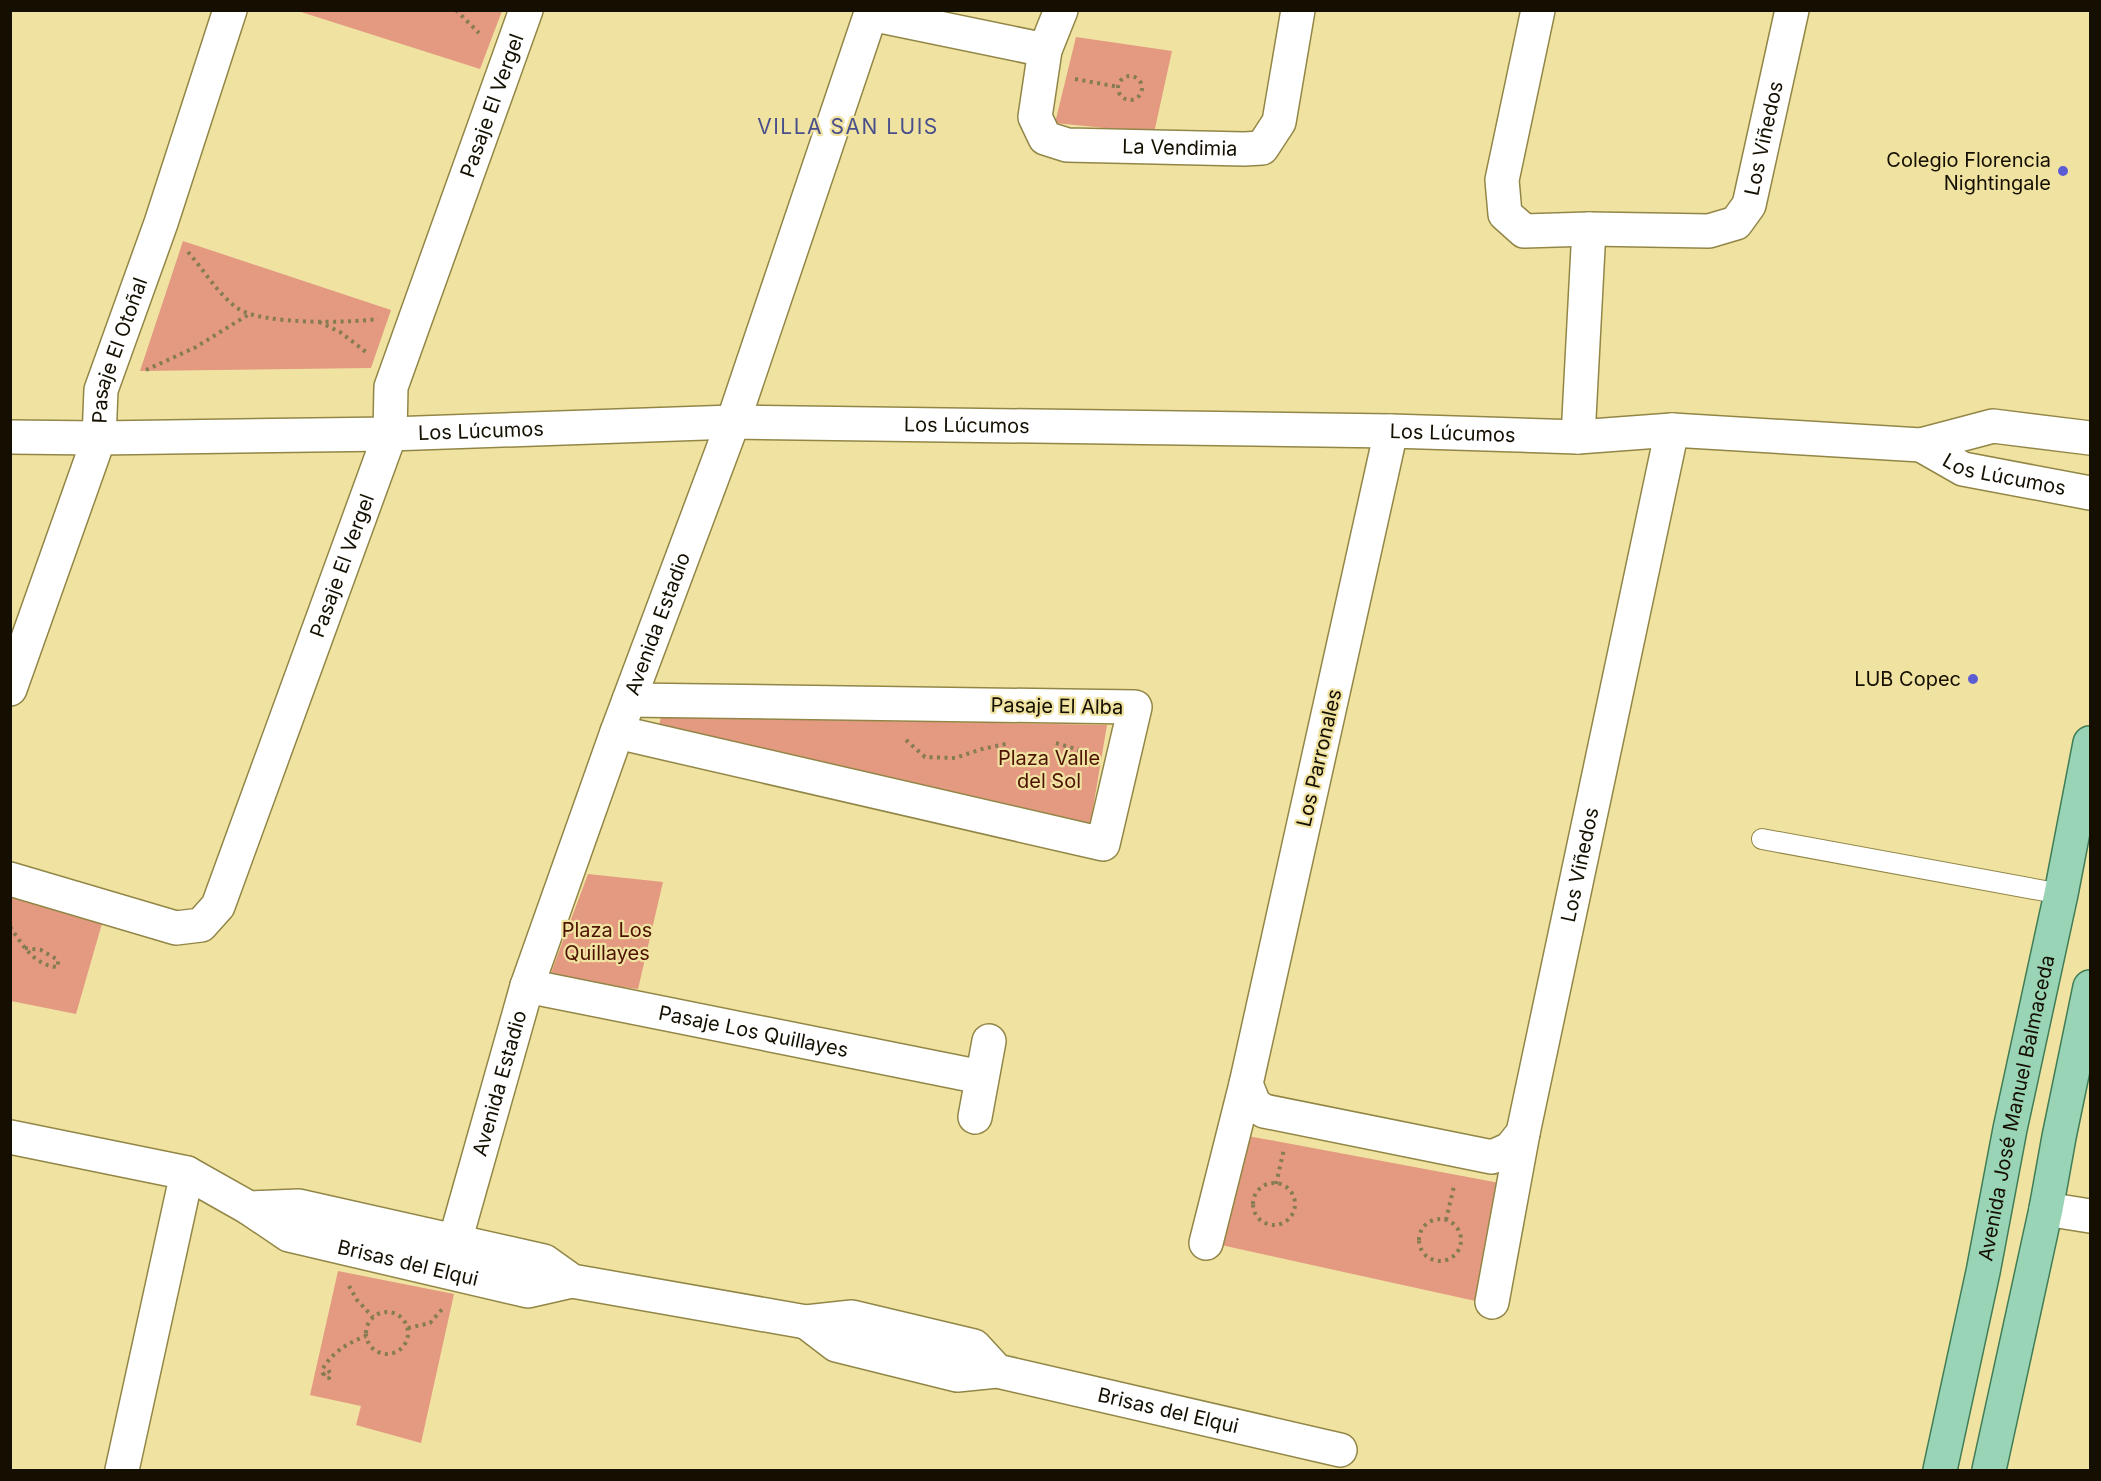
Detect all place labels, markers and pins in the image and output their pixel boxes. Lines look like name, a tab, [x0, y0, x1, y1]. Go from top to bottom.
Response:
place label: Colegio Florencia Nightingale	[1886, 148, 2051, 195]
marker: Colegio Florencia Nightingale	[2056, 164, 2070, 178]
place label: LUB Copec	[1854, 667, 1961, 691]
marker: LUB Copec	[1966, 672, 1980, 686]

